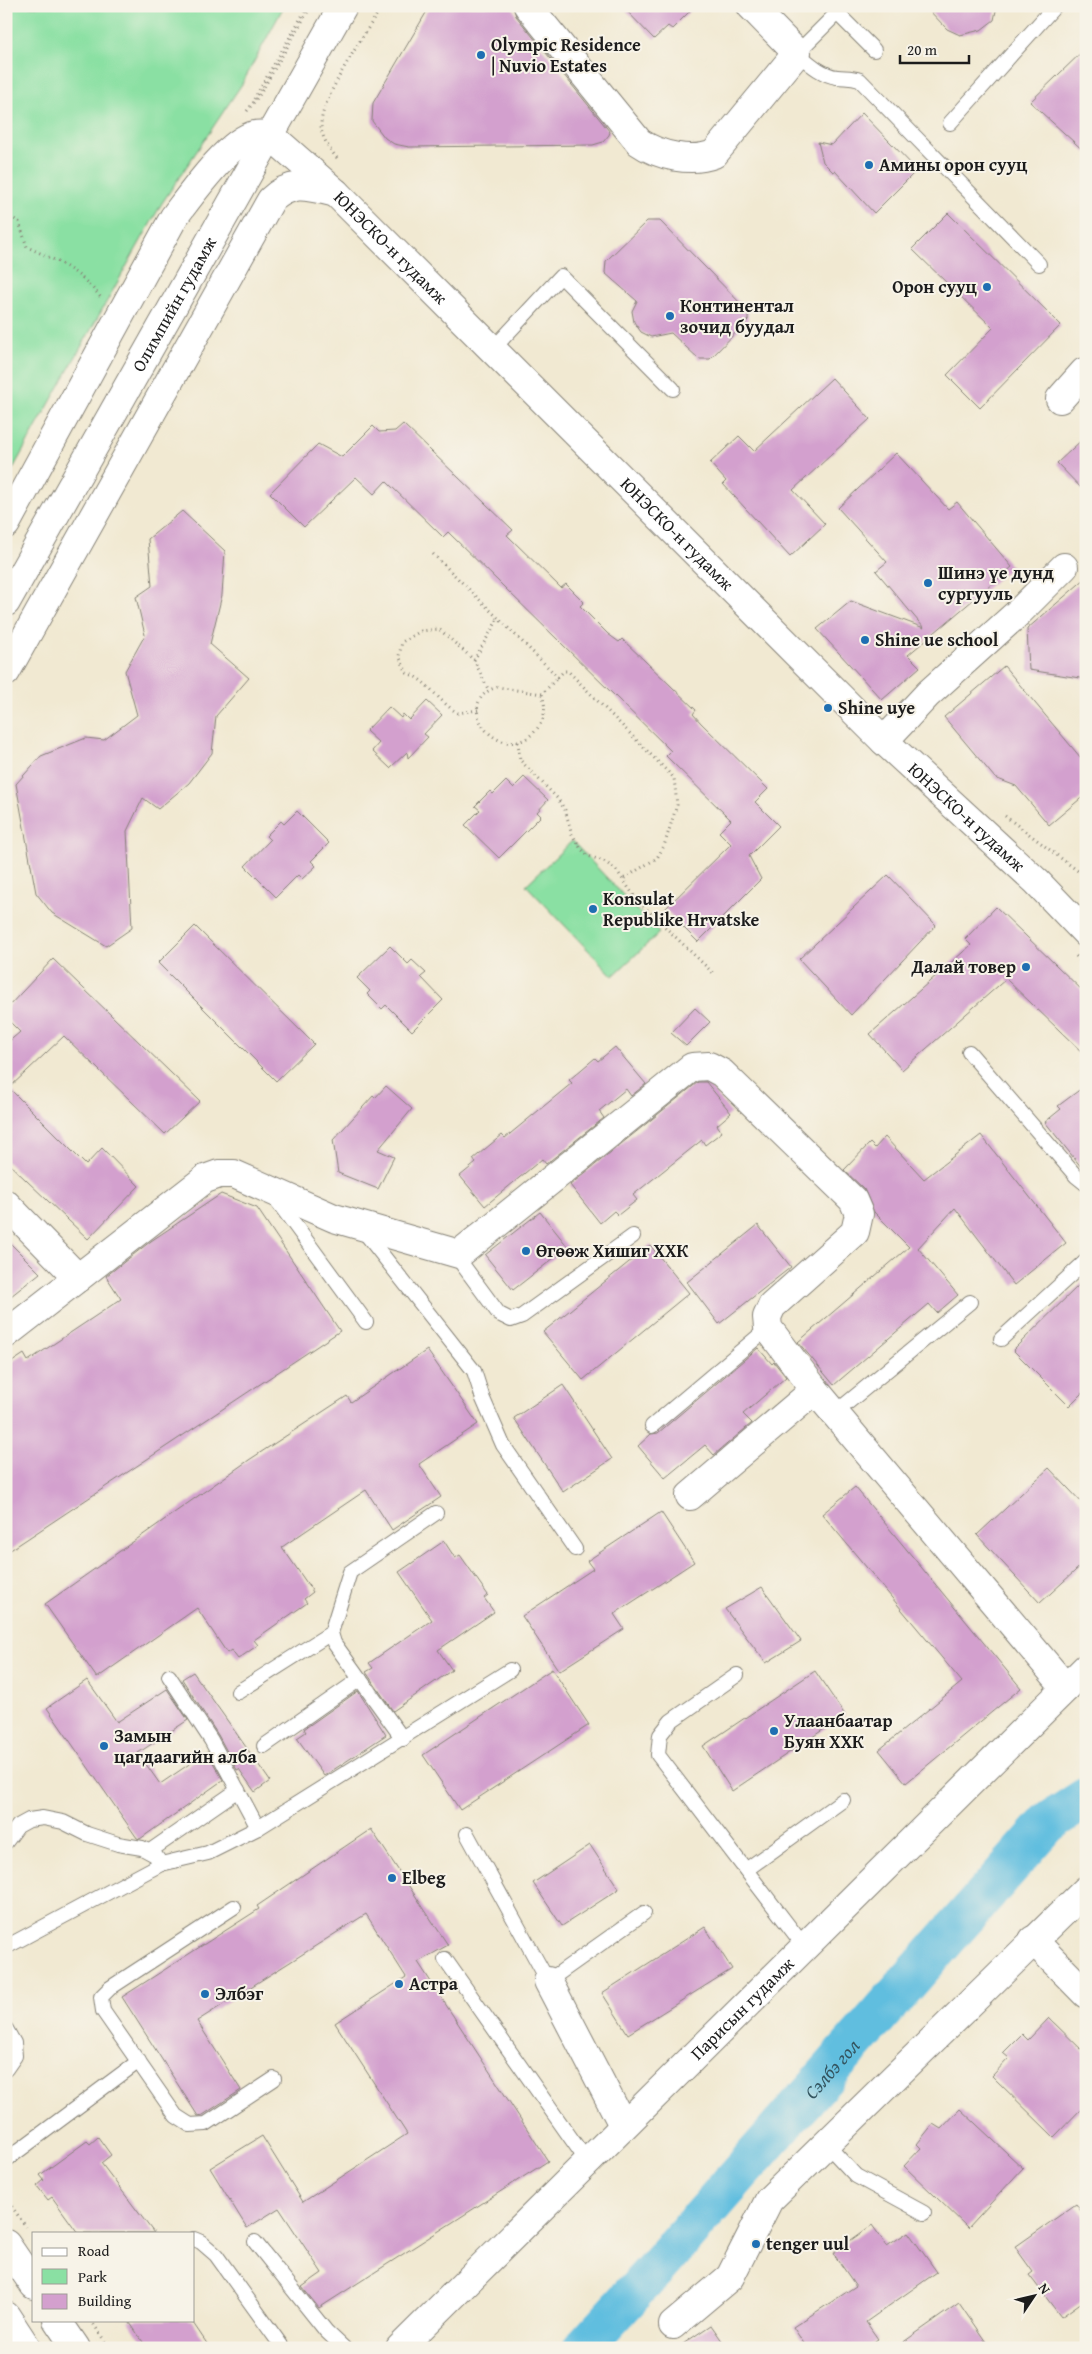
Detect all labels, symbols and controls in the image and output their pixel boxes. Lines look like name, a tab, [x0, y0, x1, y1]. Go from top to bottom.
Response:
place label: Olympic Residence | Nuvio Estates	[491, 31, 641, 79]
scale bar	[900, 32, 968, 64]
text: 20 m	[907, 39, 938, 60]
marker: Olympic Residence | Nuvio Estates	[475, 49, 487, 61]
place label: Амины орон сууц	[879, 151, 1028, 178]
marker: Амины орон сууц	[863, 159, 875, 171]
street label: ЮНЭСКО-н гудамж	[328, 184, 454, 311]
street label: Олимпийн гудамж	[125, 231, 223, 377]
place label: Орон сууц	[892, 273, 978, 300]
marker: Орон сууц	[981, 281, 993, 293]
place label: Континентал зочид буудал	[680, 292, 795, 340]
marker: Континентал зочид буудал	[664, 310, 676, 322]
street label: ЮНЭСКО-н гудамж	[614, 471, 741, 597]
place label: Шинэ үе дунд сургууль	[938, 559, 1054, 607]
marker: Шинэ үе дунд сургууль	[922, 577, 934, 589]
place label: Shine ue school	[875, 626, 999, 653]
marker: Shine ue school	[859, 634, 871, 646]
place label: Shine uye	[838, 694, 915, 721]
marker: Shine uye	[822, 702, 834, 714]
street label: ЮНЭСКО-н гудамж	[902, 755, 1032, 878]
place label: Konsulat Republike Hrvatske	[603, 885, 759, 933]
marker: Konsulat Republike Hrvatske	[587, 903, 599, 915]
place label: Далай товер	[910, 953, 1016, 980]
marker: Далай товер	[1020, 961, 1032, 973]
place label: Өгөөж Хишиг ХХК	[536, 1237, 688, 1264]
marker: Өгөөж Хишиг ХХК	[520, 1245, 532, 1257]
place label: Улаанбаатар Буян ХХК	[784, 1707, 893, 1755]
place label: Замын цагдаагийн алба	[114, 1722, 257, 1770]
marker: Улаанбаатар Буян ХХК	[768, 1725, 780, 1737]
marker: Замын цагдаагийн алба	[98, 1740, 110, 1752]
place label: Elbeg	[402, 1864, 446, 1891]
marker: Elbeg	[386, 1872, 398, 1884]
street label: Парисын гудамж	[684, 1950, 801, 2066]
place label: Астра	[409, 1970, 459, 1997]
marker: Астра	[393, 1978, 405, 1990]
place label: Элбэг	[215, 1980, 263, 2007]
marker: Элбэг	[199, 1988, 211, 2000]
water label: Сэлбэ гол	[797, 2032, 866, 2105]
place label: tenger uul	[766, 2230, 850, 2257]
legend	[32, 2232, 195, 2322]
marker: tenger uul	[750, 2238, 762, 2250]
text: Road	[78, 2240, 109, 2261]
text: Park	[78, 2266, 107, 2287]
north arrow	[1010, 2272, 1060, 2322]
text: N	[1034, 2279, 1056, 2299]
text: Building	[78, 2290, 132, 2311]

